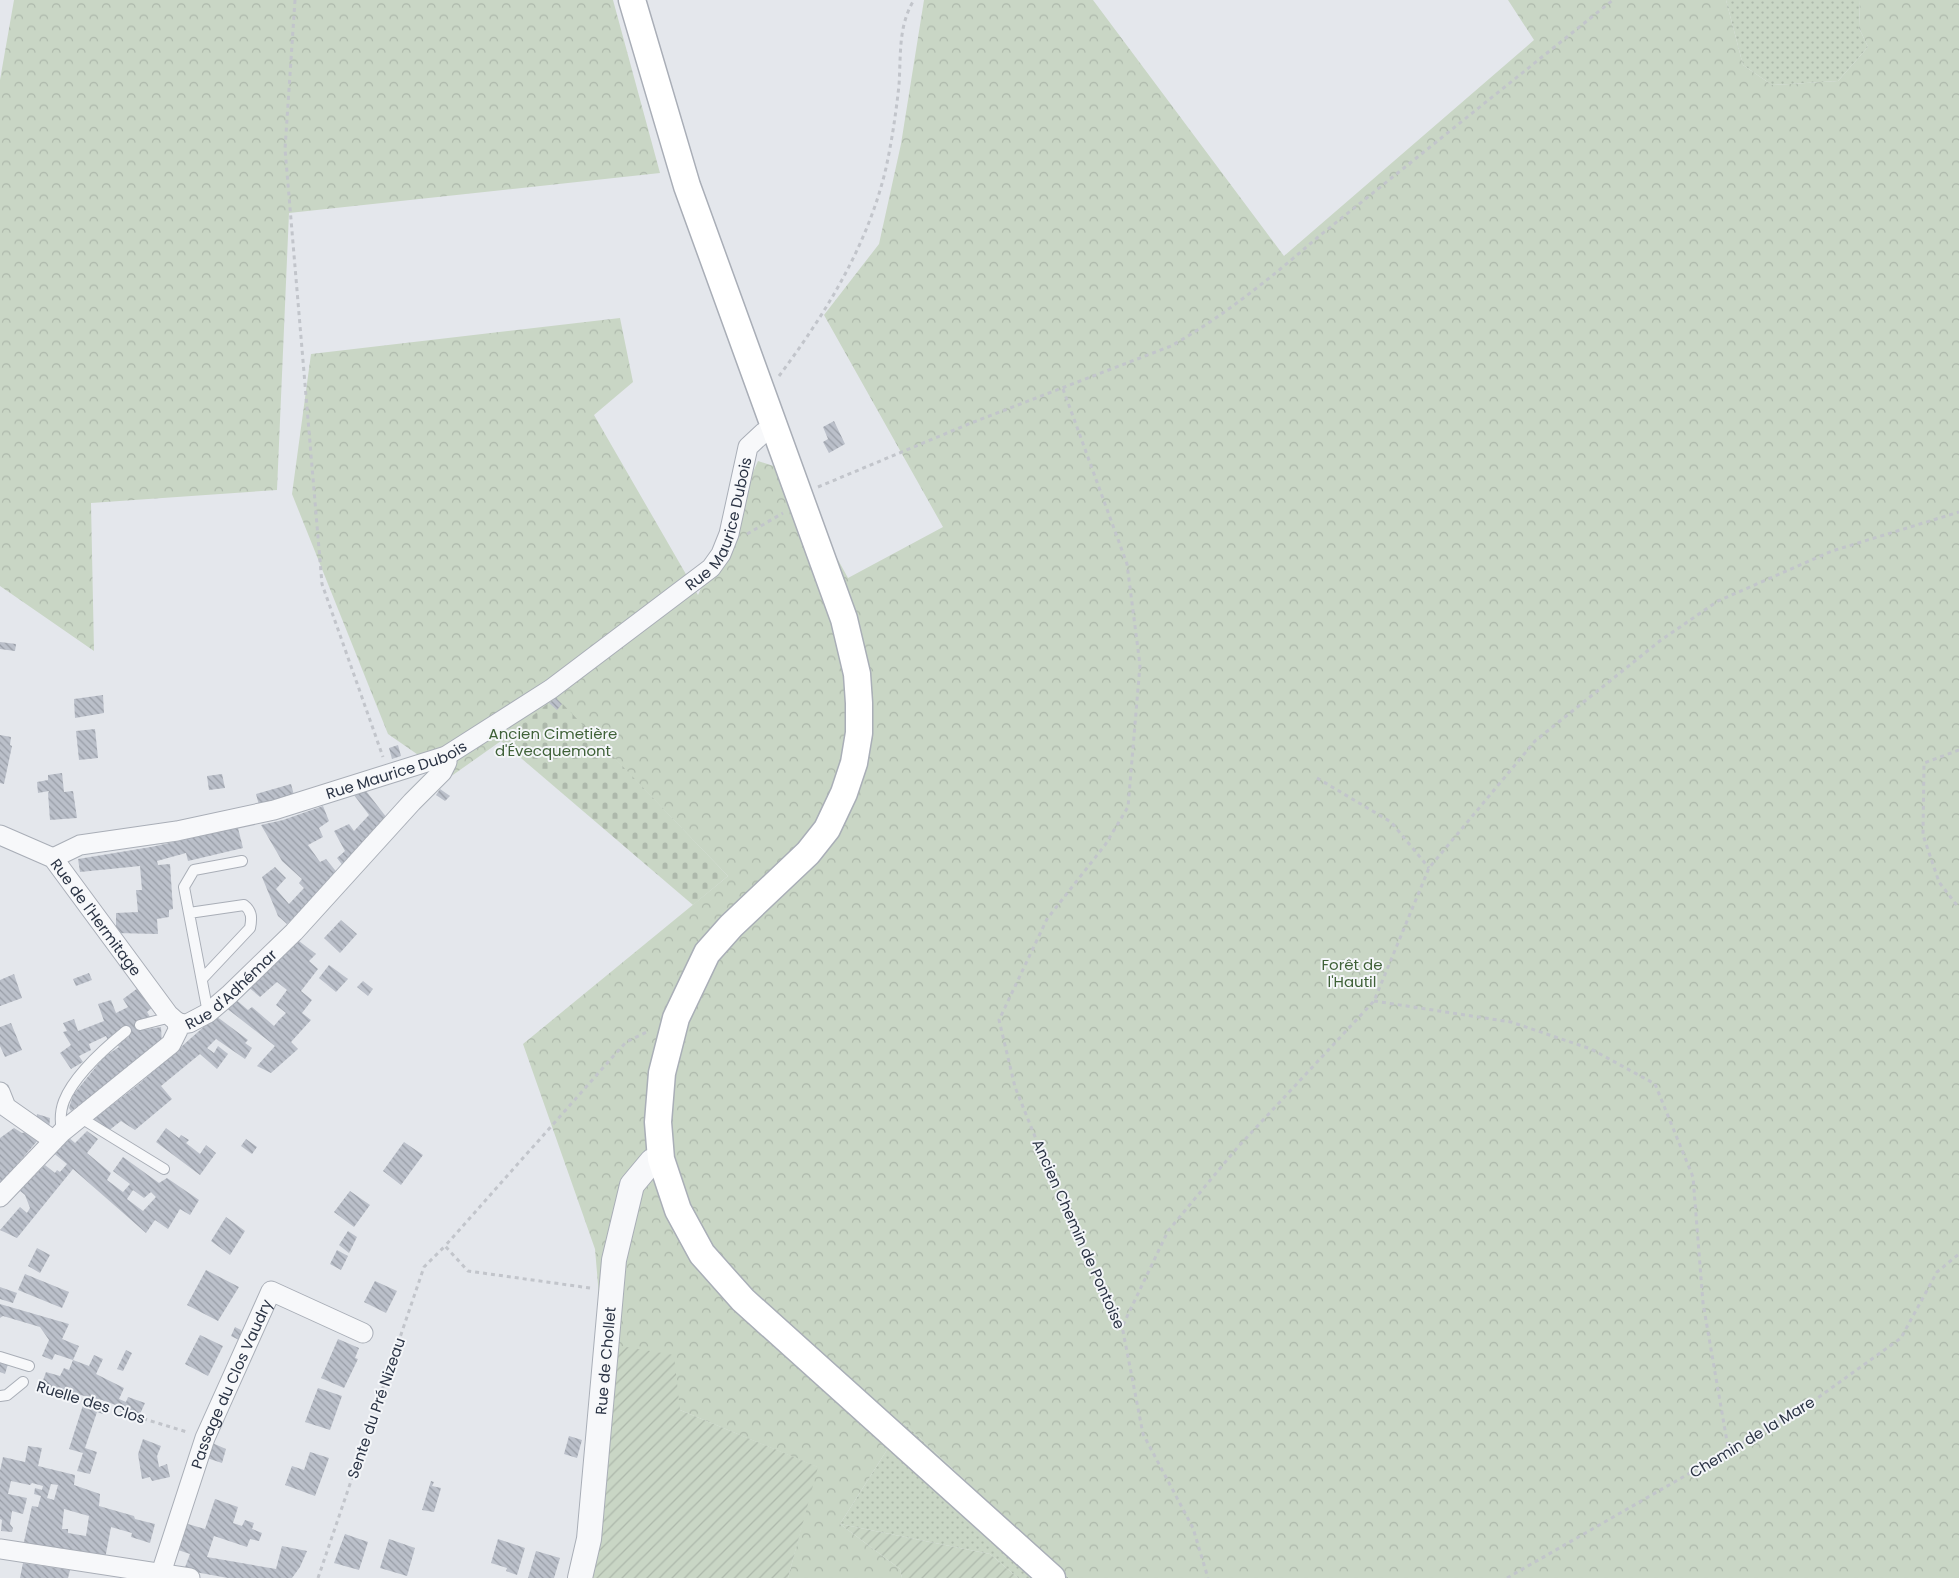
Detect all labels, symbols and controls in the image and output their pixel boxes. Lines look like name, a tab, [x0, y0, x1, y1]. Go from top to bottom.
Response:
street label: Rue Maurice Dubois	[680, 455, 756, 595]
park label: Ancien Cimetière d'Évecquemont	[489, 723, 617, 761]
street label: Rue Maurice Dubois	[323, 735, 471, 804]
street label: Rue de l'Hermitage	[46, 854, 147, 980]
street label: Rue d'Adhémar	[181, 944, 281, 1034]
park label: Forêt de l'Hautil	[1322, 954, 1382, 992]
street label: Ancien Chemin de Pontoise	[1028, 1136, 1130, 1332]
street label: Passage du Clos Vaudry	[185, 1295, 277, 1471]
street label: Rue de Chollet	[590, 1306, 620, 1416]
street label: Sente du Pré Nizeau	[342, 1335, 410, 1481]
street label: Ruelle des Clos	[34, 1375, 148, 1429]
street label: Chemin de la Mare	[1686, 1391, 1818, 1483]

